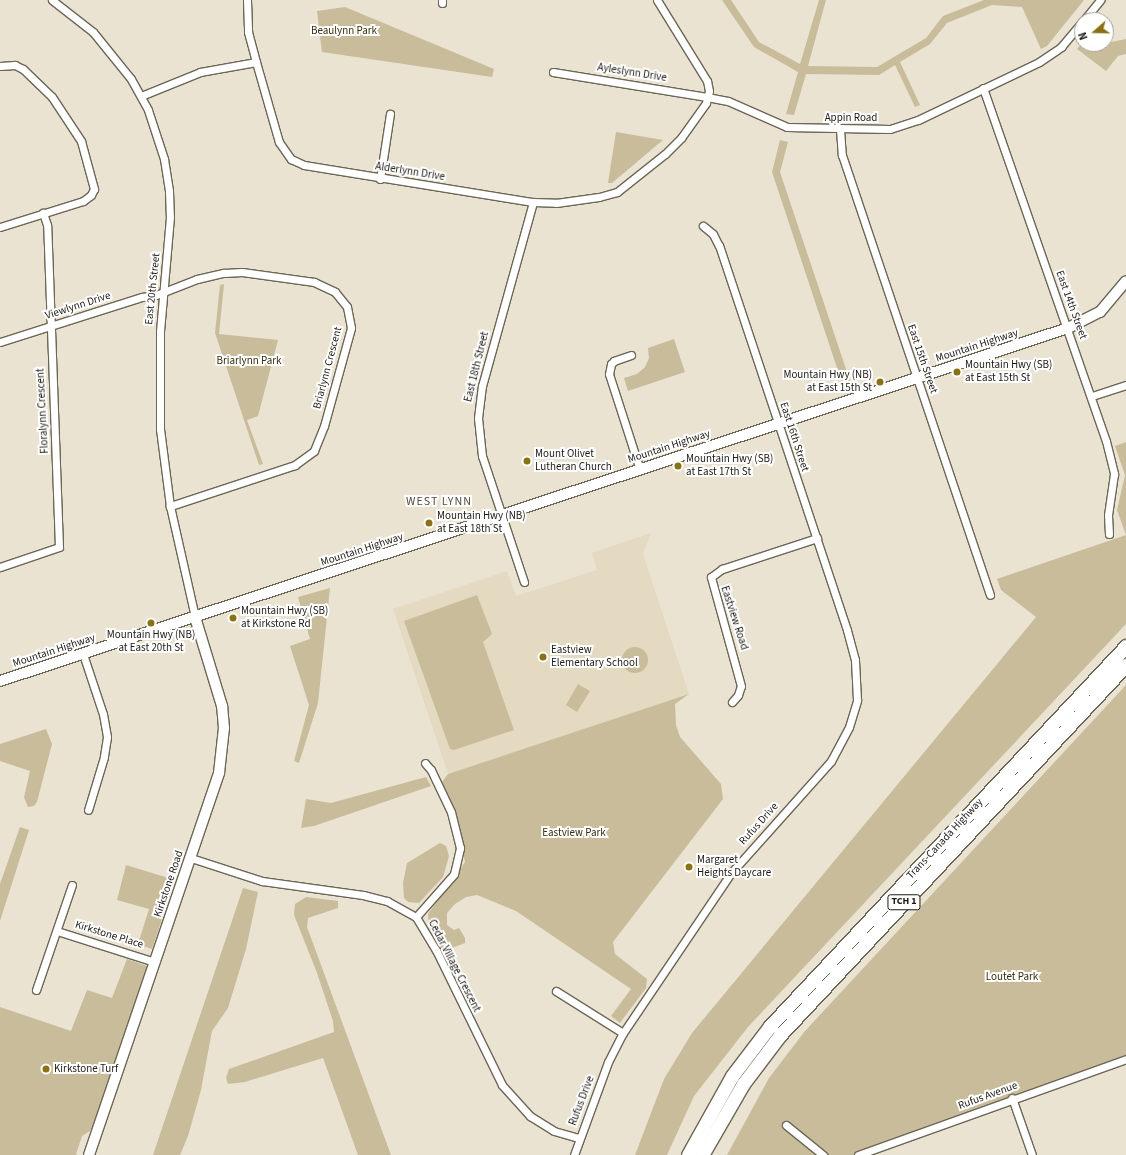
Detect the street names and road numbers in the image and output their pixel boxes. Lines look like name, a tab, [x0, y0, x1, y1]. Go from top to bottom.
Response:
street label: Ayleslynn Drive	[596, 61, 668, 85]
street label: Appin Road	[825, 111, 877, 125]
street label: Alderlynn Drive	[374, 160, 446, 184]
street label: East 20th Street	[143, 252, 163, 326]
street label: East 14th Street	[1052, 269, 1090, 341]
street label: Viewlynn Drive	[44, 289, 112, 323]
street label: East 15th Street	[904, 323, 940, 395]
street label: Briarlynn Crescent	[311, 325, 345, 411]
street label: Mountain Highway	[934, 326, 1020, 366]
street label: East 18th Street	[462, 330, 492, 404]
street label: Floralynn Crescent	[34, 368, 52, 454]
street label: East 16th Street	[777, 401, 811, 473]
street label: Mountain Highway	[626, 427, 712, 467]
street label: Mountain Highway	[319, 530, 405, 570]
street label: Eastview Road	[717, 584, 751, 652]
street label: Mountain Highway	[11, 631, 97, 671]
street label: Trans-Canada Highway	[904, 796, 986, 882]
street label: Rufus Drive	[737, 800, 781, 848]
street label: Kirkstone Road	[151, 849, 187, 919]
road number: TCH 1	[887, 894, 921, 910]
street label: Kirkstone Place	[73, 918, 145, 952]
street label: Cedar Village Crescent	[425, 918, 483, 1014]
street label: Rufus Drive	[567, 1074, 597, 1128]
street label: Rufus Avenue	[957, 1079, 1019, 1113]

